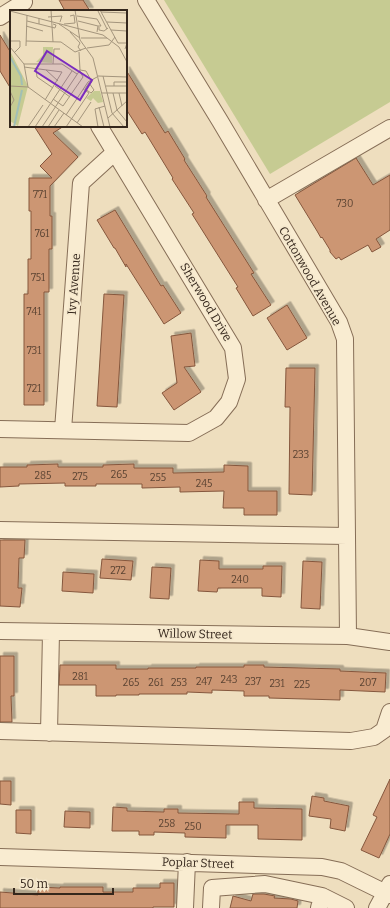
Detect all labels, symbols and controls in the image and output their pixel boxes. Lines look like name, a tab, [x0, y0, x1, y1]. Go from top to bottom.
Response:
inset map	[10, 10, 127, 127]
house number: 771	[33, 189, 47, 201]
house number: 730	[337, 198, 353, 210]
street label: Cottonwood Avenue	[276, 224, 344, 328]
house number: 761	[35, 228, 49, 240]
street label: Ivy Avenue	[65, 253, 83, 315]
street label: Sherwood Drive	[177, 260, 235, 344]
house number: 751	[31, 272, 45, 284]
house number: 741	[27, 306, 41, 318]
house number: 731	[27, 345, 41, 357]
house number: 721	[27, 383, 41, 395]
house number: 233	[293, 449, 310, 461]
house number: 265	[111, 469, 127, 481]
house number: 285	[35, 470, 51, 482]
house number: 275	[72, 471, 88, 483]
house number: 255	[150, 472, 166, 484]
house number: 245	[196, 478, 212, 490]
house number: 272	[110, 565, 126, 577]
house number: 240	[231, 574, 249, 586]
street label: Willow Street	[157, 626, 233, 642]
house number: 281	[72, 671, 88, 683]
house number: 243	[221, 674, 238, 686]
house number: 247	[196, 676, 212, 688]
house number: 237	[245, 676, 261, 688]
house number: 265	[123, 677, 139, 689]
house number: 261	[148, 677, 164, 689]
house number: 253	[171, 677, 187, 689]
house number: 207	[360, 677, 376, 689]
house number: 231	[269, 678, 285, 690]
house number: 225	[294, 679, 310, 691]
house number: 258	[159, 818, 175, 830]
house number: 250	[184, 821, 202, 833]
street label: Poplar Street	[162, 855, 235, 871]
scale bar	[14, 870, 113, 896]
text: 50 m	[20, 877, 49, 891]

